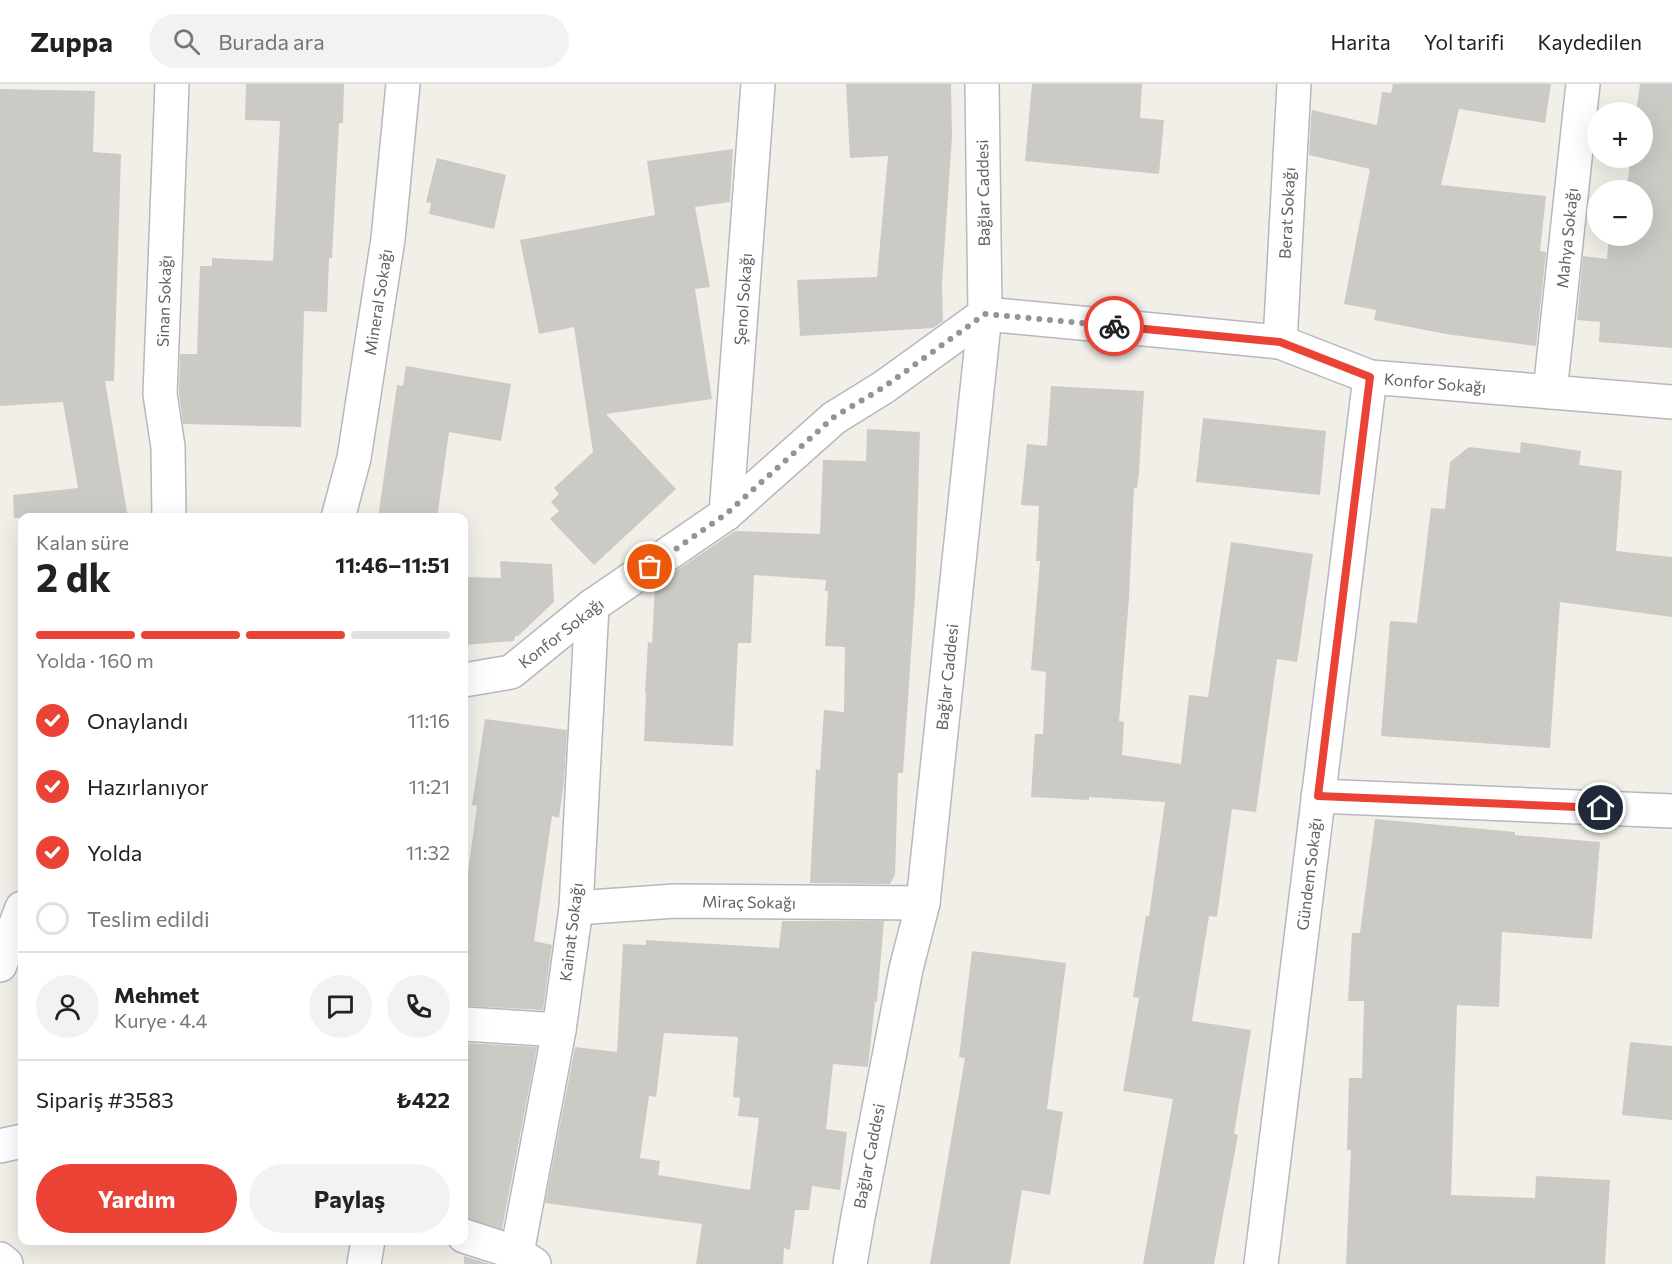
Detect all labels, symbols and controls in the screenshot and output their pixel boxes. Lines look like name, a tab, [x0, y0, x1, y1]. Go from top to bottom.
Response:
search box	[149, 14, 569, 68]
text: Zuppa	[30, 24, 113, 58]
icon: search	[170, 25, 203, 58]
text: Burada ara	[218, 28, 325, 55]
text: Harita	[1331, 29, 1391, 54]
text: Yol tarifi	[1424, 29, 1504, 54]
text: Kaydedilen	[1537, 29, 1642, 54]
map controls	[1587, 102, 1653, 246]
button: +	[1587, 102, 1653, 168]
street label: Bağlar Caddesi	[972, 139, 993, 247]
street label: Berat Sokağı	[1275, 167, 1298, 259]
button: −	[1587, 180, 1653, 246]
street label: Mahya Sokağı	[1552, 187, 1581, 289]
street label: Mineral Sokağı	[360, 247, 395, 357]
street label: Şenol Sokağı	[730, 252, 755, 346]
street label: Sinan Sokağı	[152, 255, 175, 347]
courier	[1084, 296, 1144, 356]
icon: bike	[1098, 310, 1131, 343]
street label: Konfor Sokağı	[1383, 369, 1487, 396]
text: Kalan süre	[36, 530, 129, 554]
pin	[624, 541, 675, 592]
icon: bag	[633, 550, 666, 583]
text: 11:46–11:51	[335, 551, 450, 578]
text: 2 dk	[36, 552, 111, 600]
street label: Konfor Sokağı	[514, 594, 607, 672]
street label: Bağlar Caddesi	[931, 623, 962, 731]
text: Yolda · 160 m	[36, 648, 154, 672]
icon: check	[36, 704, 69, 737]
text: Onaylandı	[87, 707, 188, 734]
text: 11:16	[407, 708, 450, 732]
icon: check	[36, 770, 69, 803]
text: Hazırlanıyor	[87, 773, 209, 800]
text: 11:21	[409, 774, 450, 798]
pin	[1575, 782, 1626, 833]
icon: home	[1584, 791, 1617, 824]
street label: Gündem Sokağı	[1292, 817, 1325, 931]
icon: check	[36, 836, 69, 869]
text: Yolda	[87, 839, 142, 866]
text: 11:32	[406, 840, 450, 864]
street label: Kainat Sokağı	[555, 882, 586, 982]
street label: Miraç Sokağı	[702, 891, 796, 912]
text: Teslim edildi	[87, 905, 210, 932]
button: person	[36, 975, 99, 1038]
button: chat	[309, 975, 372, 1038]
button: phone	[387, 975, 450, 1038]
text: Mehmet	[114, 981, 199, 1008]
text: Kurye · 4.4	[114, 1008, 208, 1032]
text: Sipariş #3583	[36, 1086, 174, 1113]
text: ₺422	[396, 1086, 450, 1113]
street label: Bağlar Caddesi	[849, 1102, 888, 1210]
button: Yardım	[36, 1164, 237, 1233]
button: Paylaş	[249, 1164, 450, 1233]

